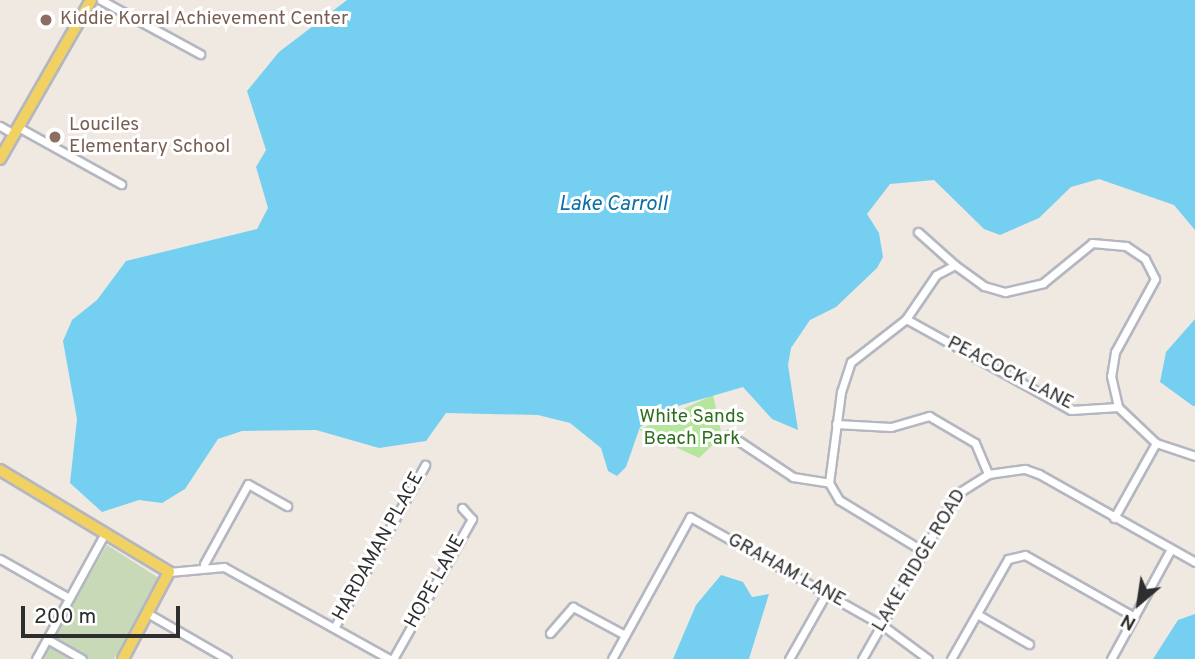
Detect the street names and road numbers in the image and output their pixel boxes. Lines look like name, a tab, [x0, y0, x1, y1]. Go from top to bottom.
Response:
street label: PEACOCK LANE	[943, 332, 1077, 416]
street label: HARDAMAN PLACE	[329, 469, 429, 625]
street label: LAKE RIDGE ROAD	[868, 485, 972, 637]
street label: GRAHAM LANE	[723, 529, 849, 613]
street label: HOPE LANE	[401, 531, 471, 633]

